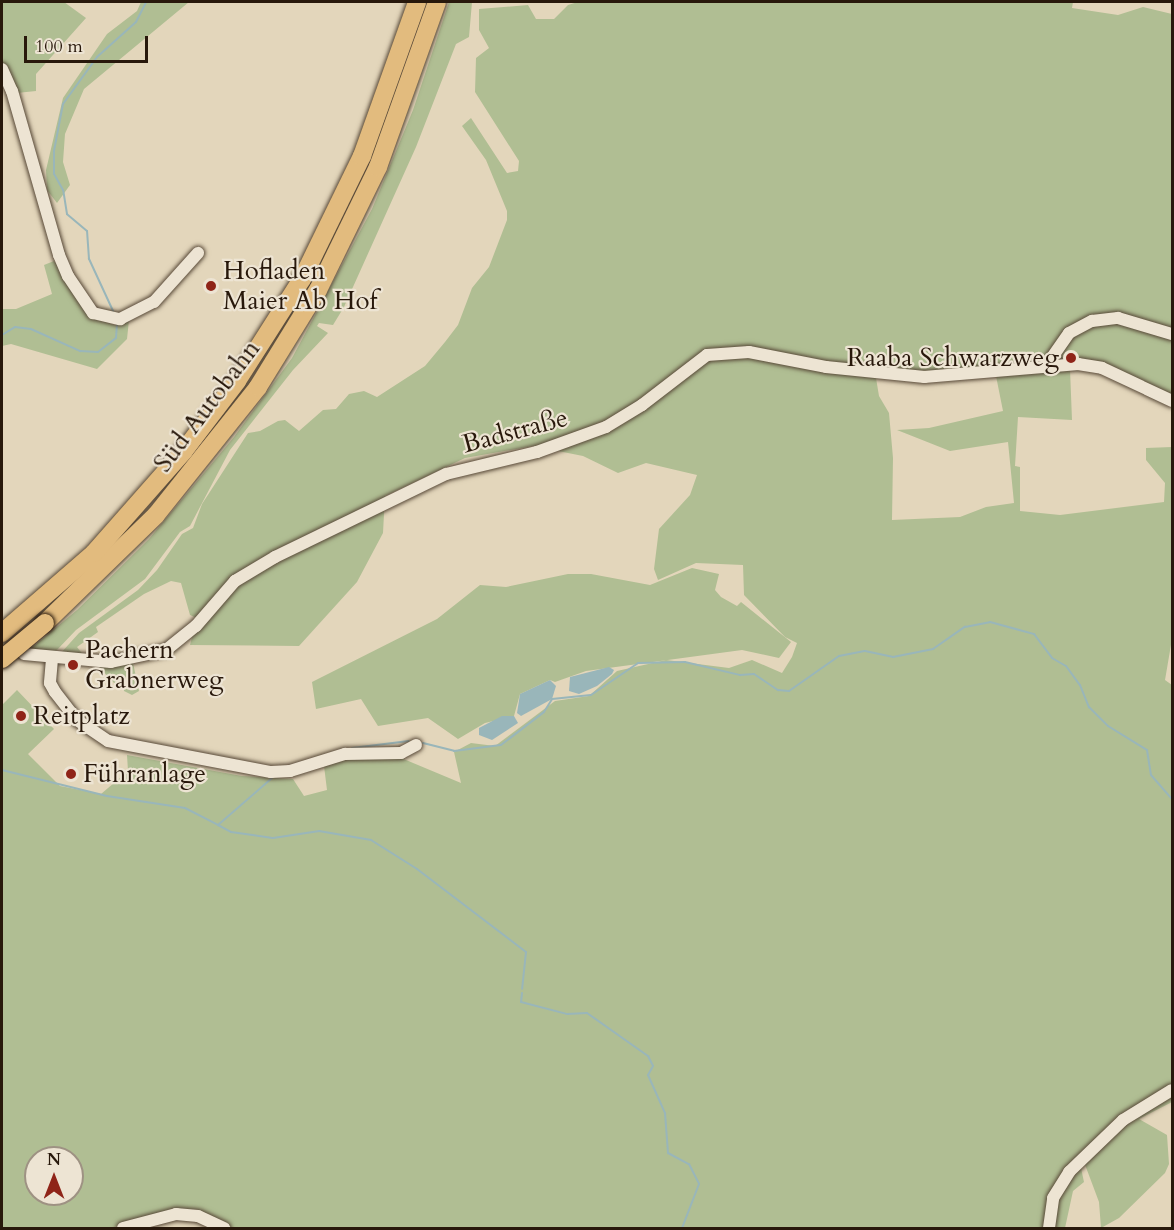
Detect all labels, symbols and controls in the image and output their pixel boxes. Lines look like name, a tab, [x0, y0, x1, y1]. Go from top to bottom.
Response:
scale bar	[27, 24, 152, 62]
text: 100 m	[35, 34, 83, 59]
place label: Hofladen Maier Ab Hof	[223, 255, 377, 316]
marker: Hofladen Maier Ab Hof	[204, 279, 218, 293]
street label: Süd Autobahn	[147, 334, 267, 478]
place label: Raaba Schwarzweg	[847, 342, 1059, 374]
marker: Raaba Schwarzweg	[1064, 351, 1078, 365]
street label: Badstraße	[459, 402, 571, 460]
place label: Pachern Grabnerweg	[85, 634, 224, 696]
marker: Pachern Grabnerweg	[66, 658, 80, 672]
place label: Reitplatz	[33, 700, 130, 732]
marker: Reitplatz	[14, 709, 28, 723]
place label: Führanlage	[83, 758, 206, 790]
marker: Führanlage	[64, 767, 78, 781]
north arrow	[24, 1146, 84, 1206]
text: N	[47, 1149, 61, 1171]

